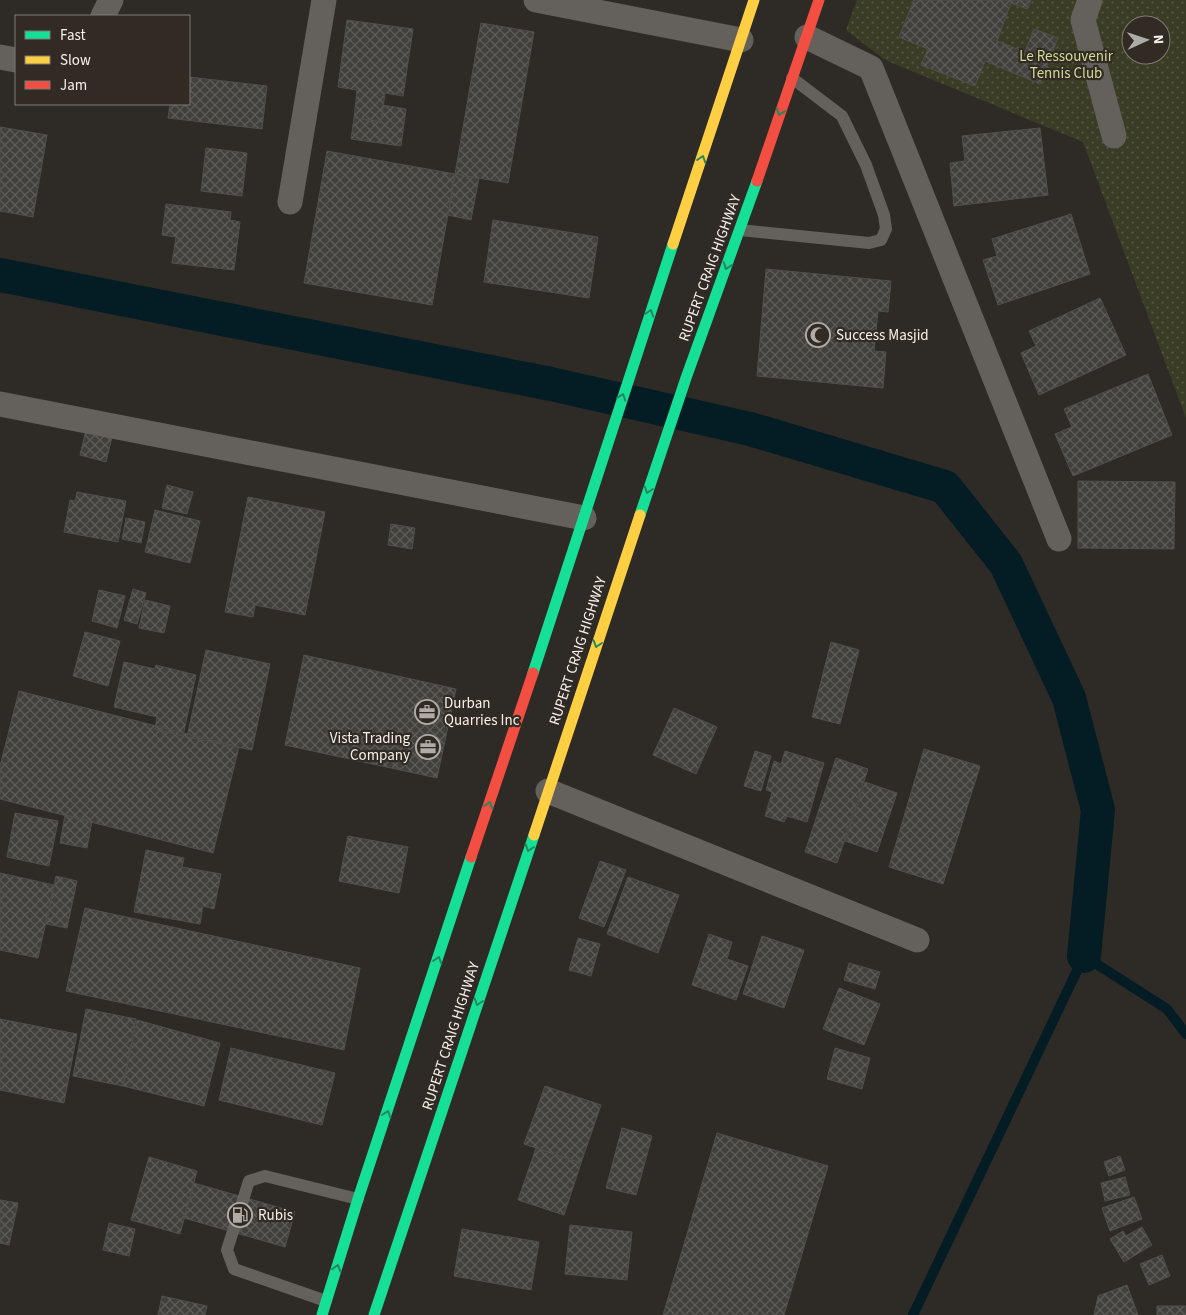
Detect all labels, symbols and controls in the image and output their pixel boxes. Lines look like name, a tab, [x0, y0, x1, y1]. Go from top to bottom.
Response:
legend	[15, 15, 190, 105]
north arrow	[1121, 15, 1171, 65]
text: Fast	[60, 25, 86, 46]
text: N	[1148, 34, 1168, 45]
park label: Le Ressouvenir Tennis Club	[1019, 46, 1114, 84]
text: Slow	[60, 50, 91, 71]
text: Jam	[60, 75, 87, 96]
one-way arrow	[776, 107, 786, 116]
one-way arrow	[696, 155, 706, 163]
street label: RUPERT CRAIG HIGHWAY	[674, 191, 747, 344]
one-way arrow	[723, 261, 733, 269]
one-way arrow	[644, 309, 654, 318]
mosque icon: Success Masjid	[805, 322, 831, 348]
place label: Success Masjid	[836, 325, 929, 346]
one-way arrow	[616, 393, 626, 402]
one-way arrow	[644, 485, 654, 494]
street label: RUPERT CRAIG HIGHWAY	[544, 573, 612, 728]
one-way arrow	[592, 639, 602, 648]
place label: Durban Quarries Inc	[444, 693, 520, 731]
office icon: Durban Quarries Inc	[414, 699, 440, 725]
place label: Vista Trading Company	[330, 728, 410, 766]
office icon: Vista Trading Company	[415, 734, 441, 760]
one-way arrow	[483, 802, 493, 810]
one-way arrow	[525, 843, 535, 852]
one-way arrow	[432, 956, 442, 964]
street label: RUPERT CRAIG HIGHWAY	[417, 958, 485, 1113]
one-way arrow	[474, 998, 484, 1006]
one-way arrow	[381, 1110, 391, 1119]
fuel station icon: Rubis	[227, 1202, 253, 1228]
place label: Rubis	[258, 1205, 293, 1226]
one-way arrow	[331, 1265, 341, 1273]

